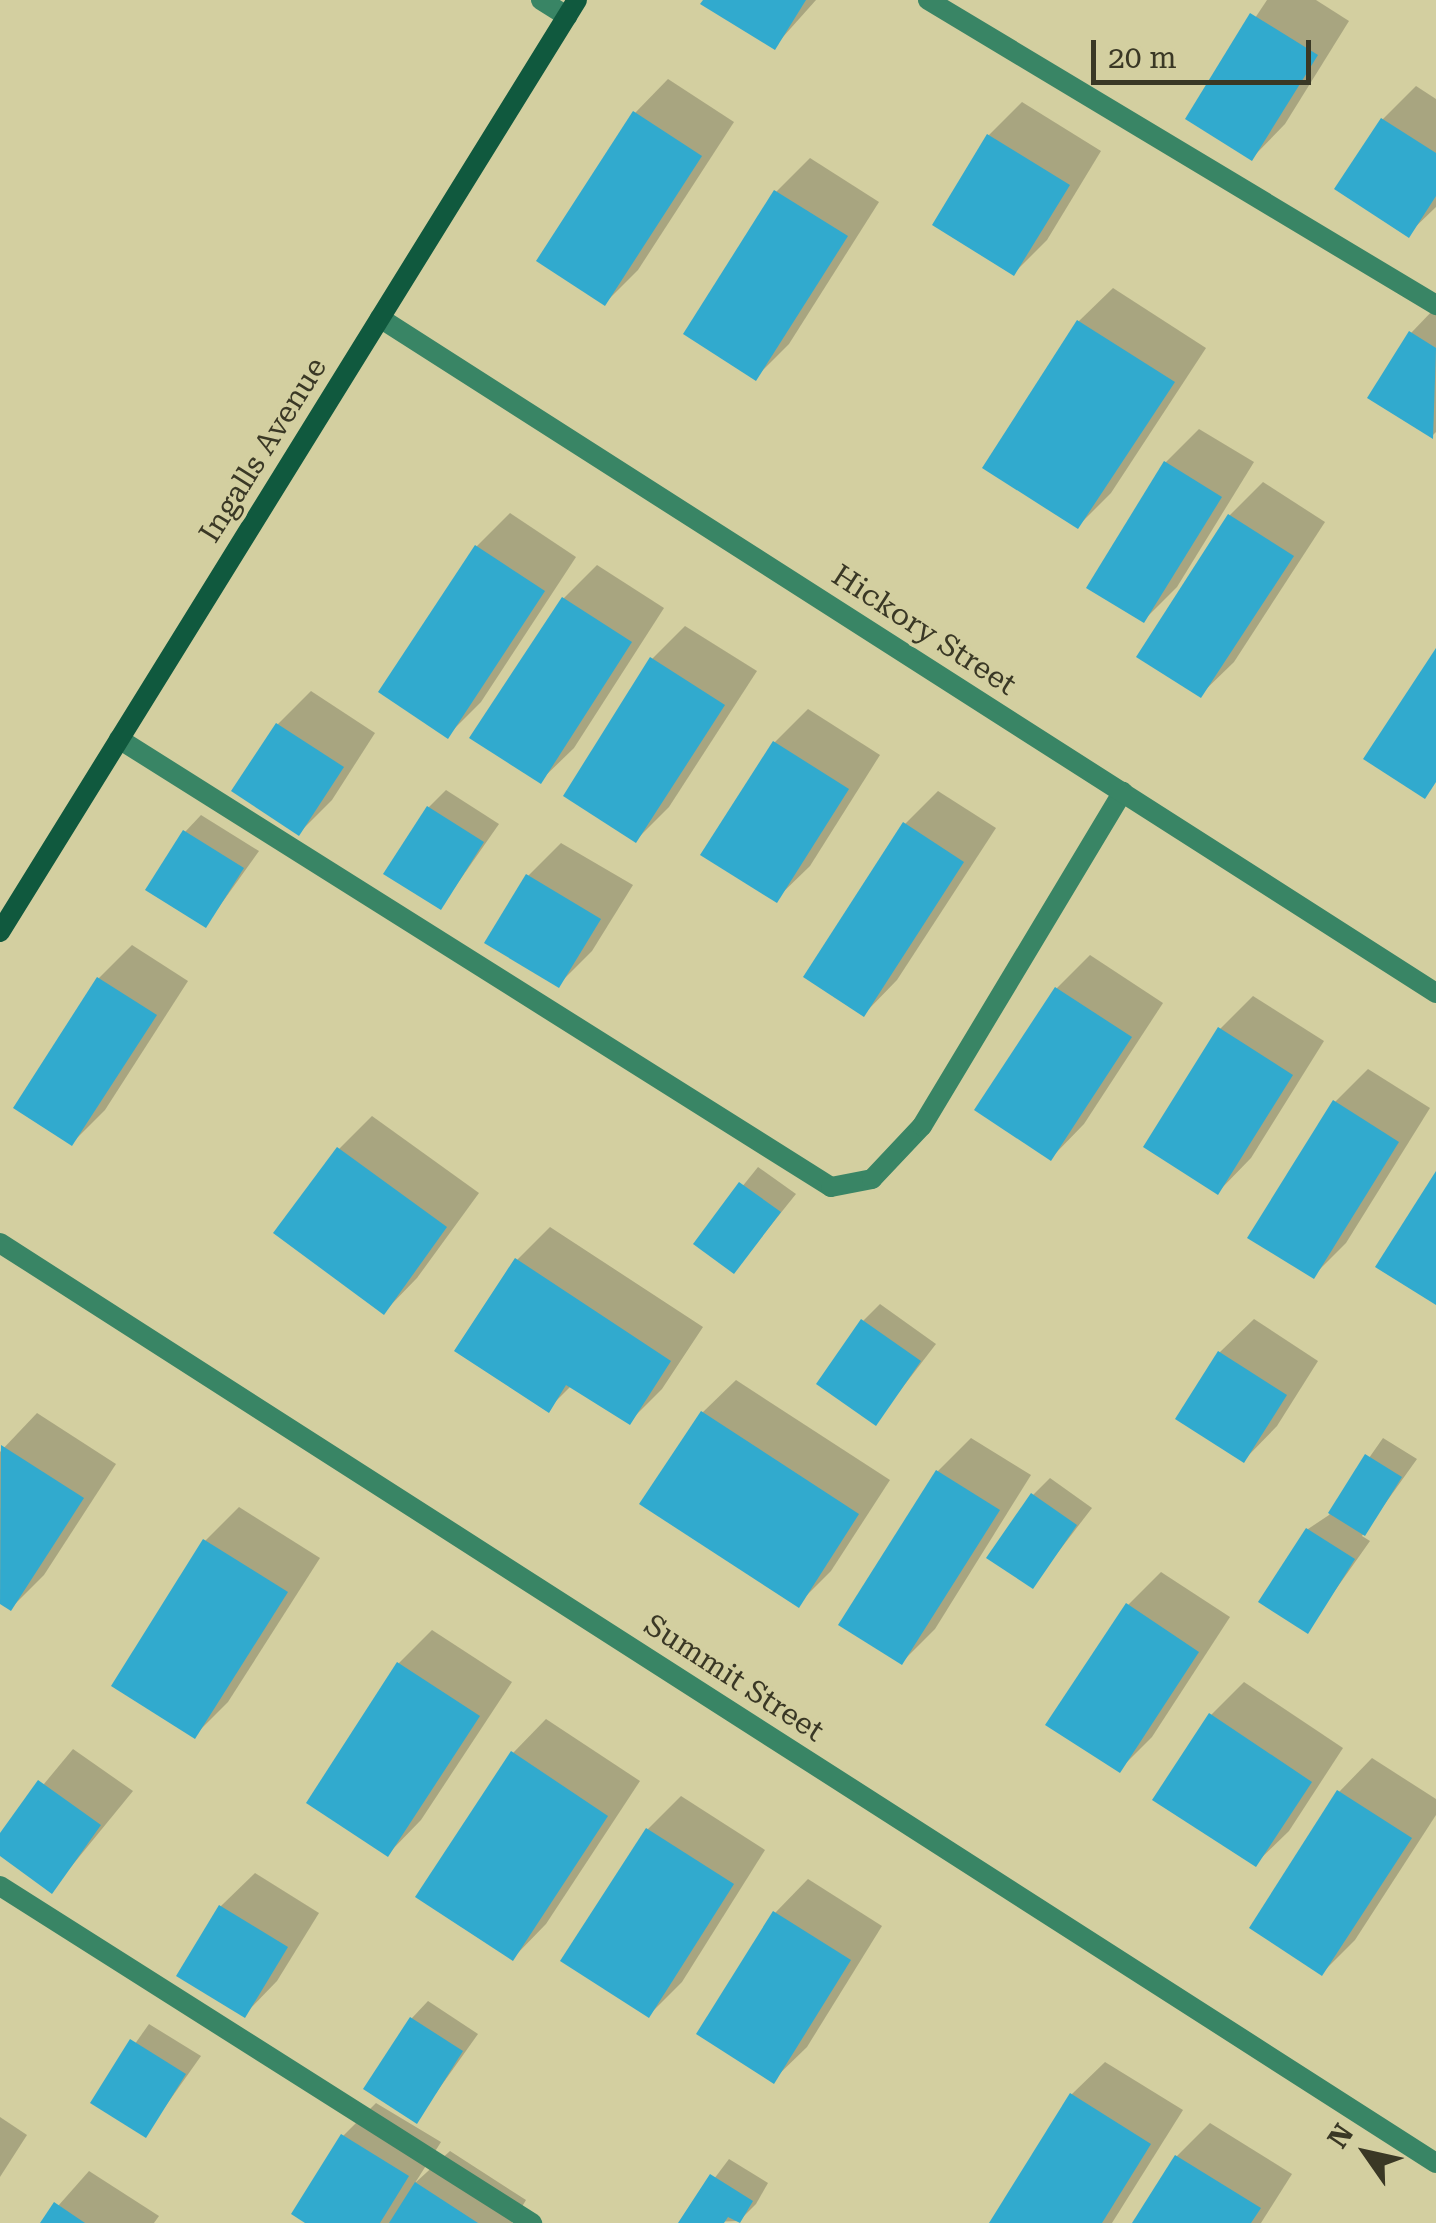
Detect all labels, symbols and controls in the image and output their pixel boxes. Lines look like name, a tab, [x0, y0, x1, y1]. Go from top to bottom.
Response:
scale bar	[1096, 20, 1316, 82]
text: 20 m	[1108, 40, 1177, 75]
street label: Ingalls Avenue	[192, 351, 334, 549]
street label: Hickory Street	[825, 557, 1023, 703]
street label: Summit Street	[638, 1607, 830, 1749]
north arrow	[1316, 2103, 1416, 2203]
text: N	[1321, 2118, 1360, 2154]

